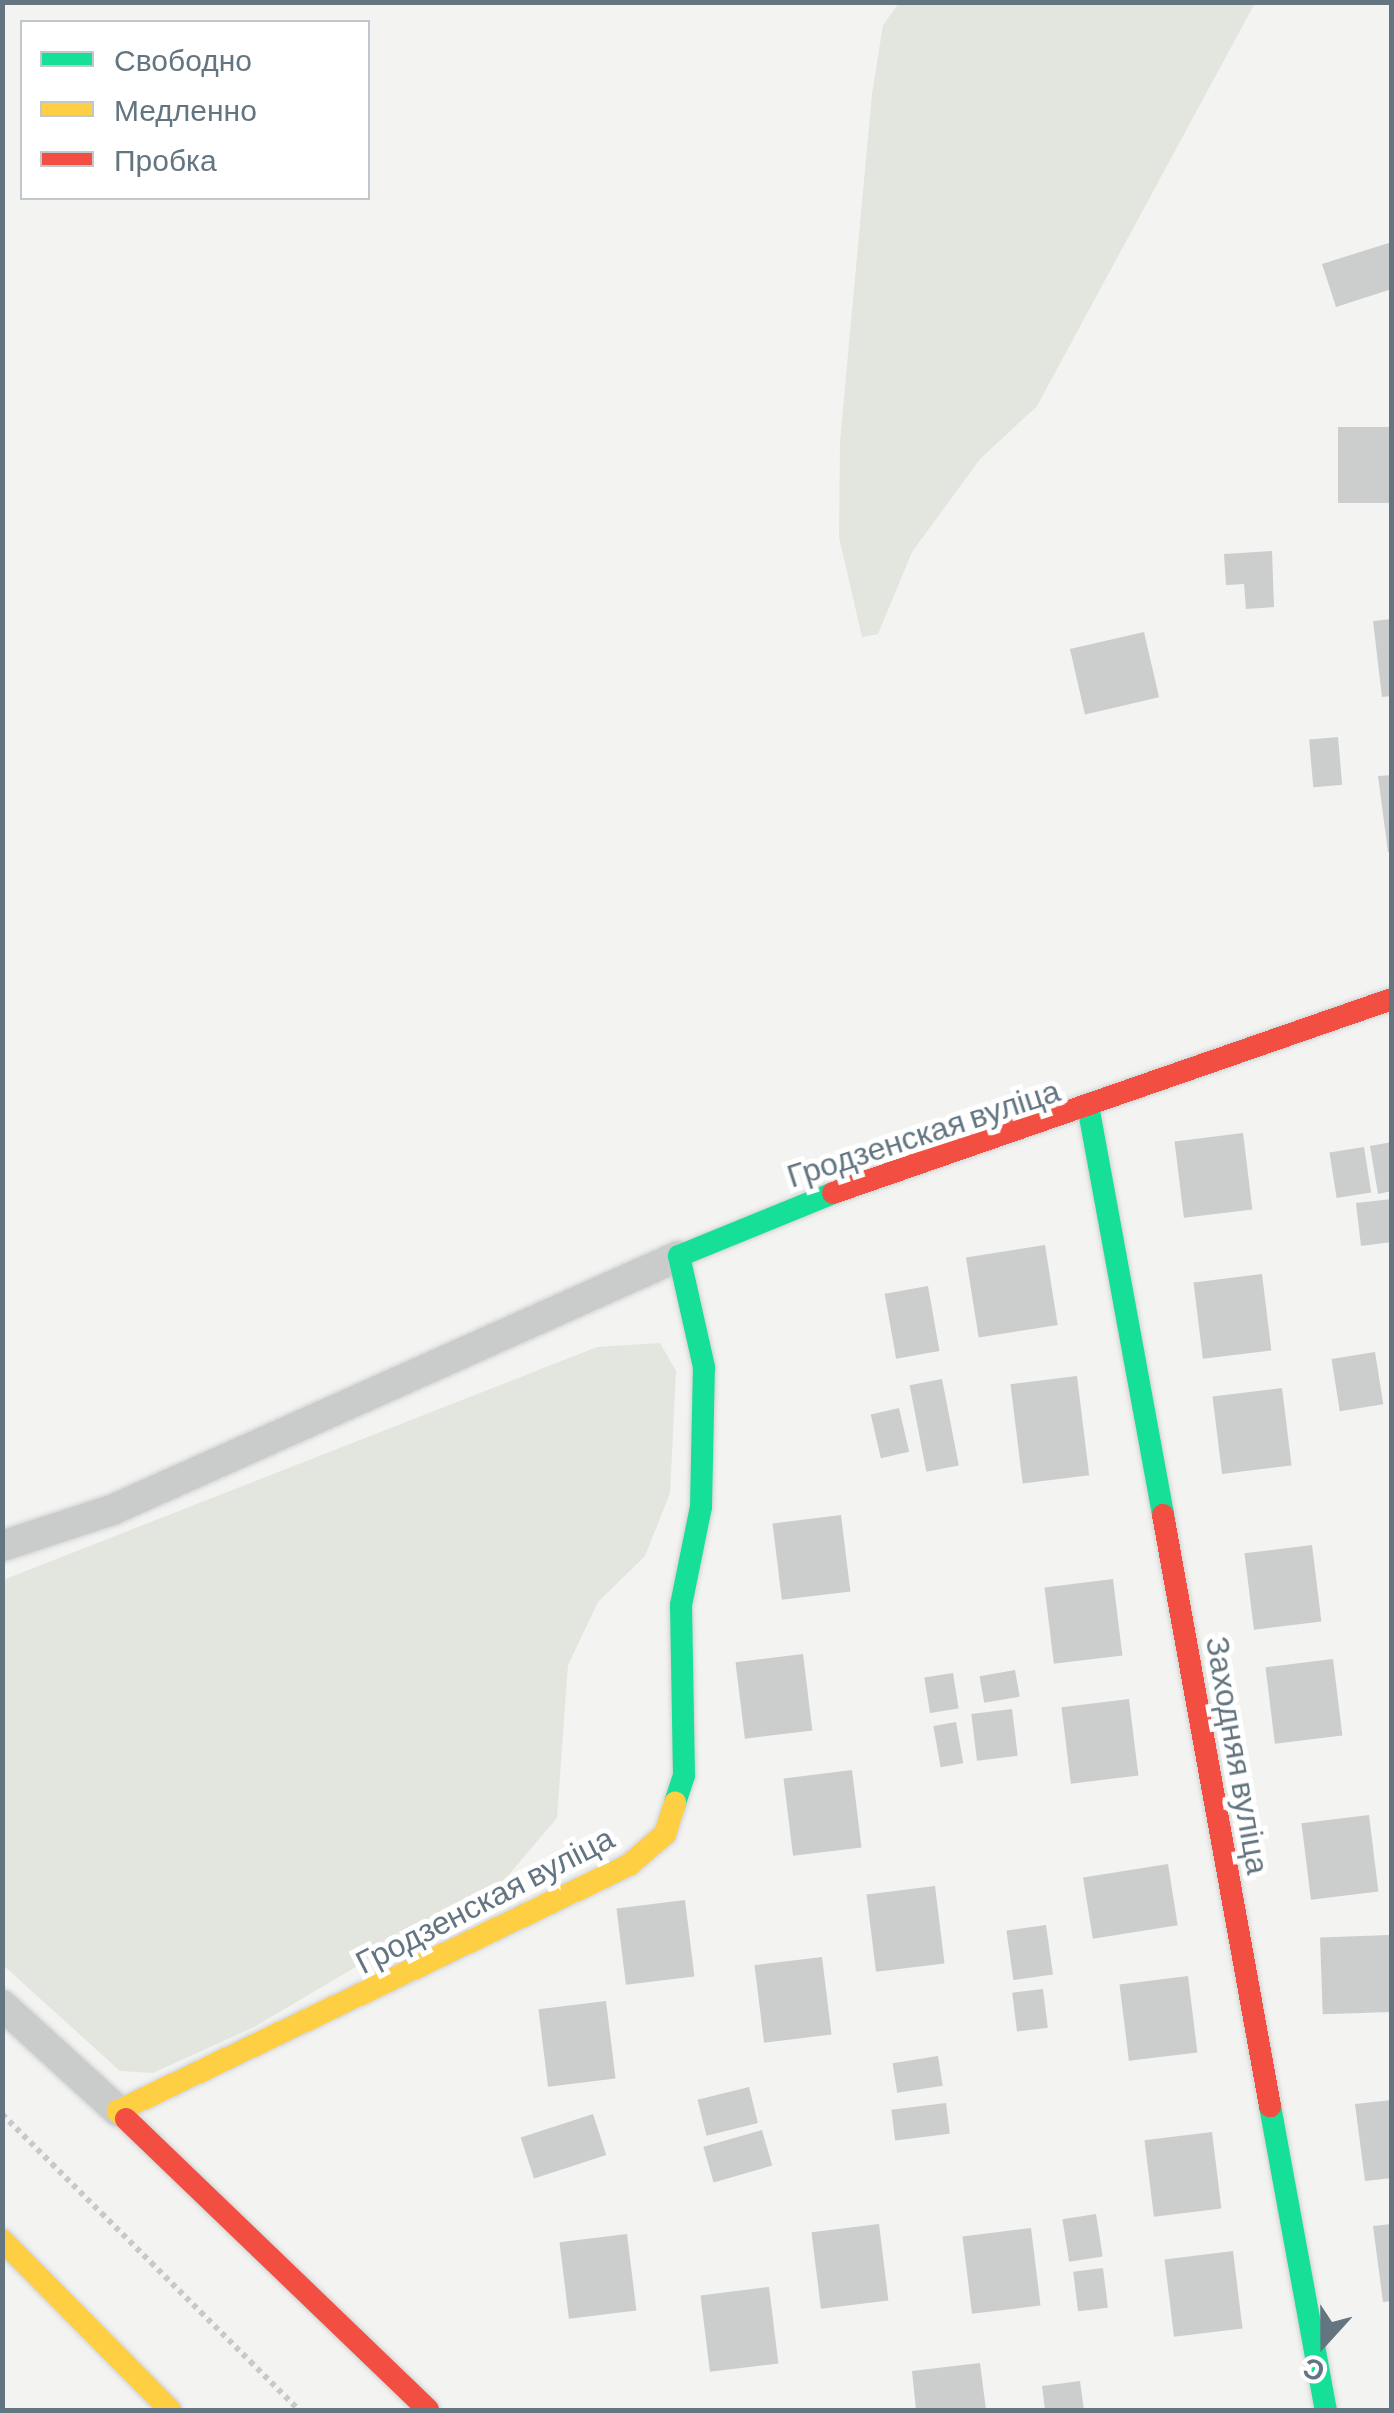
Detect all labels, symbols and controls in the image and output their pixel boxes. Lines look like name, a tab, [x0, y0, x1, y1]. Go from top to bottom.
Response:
legend	[20, 20, 370, 200]
text: Свободно	[114, 41, 252, 77]
text: Медленно	[114, 91, 257, 127]
text: Пробка	[114, 141, 217, 177]
street label: Гродзенская вуліца	[782, 1070, 1064, 1194]
street label: Заходняя вуліца	[1199, 1633, 1279, 1877]
street label: Гродзенская вуліца	[348, 1817, 620, 1981]
north arrow	[1274, 2293, 1374, 2393]
text: С	[1298, 2352, 1329, 2391]

